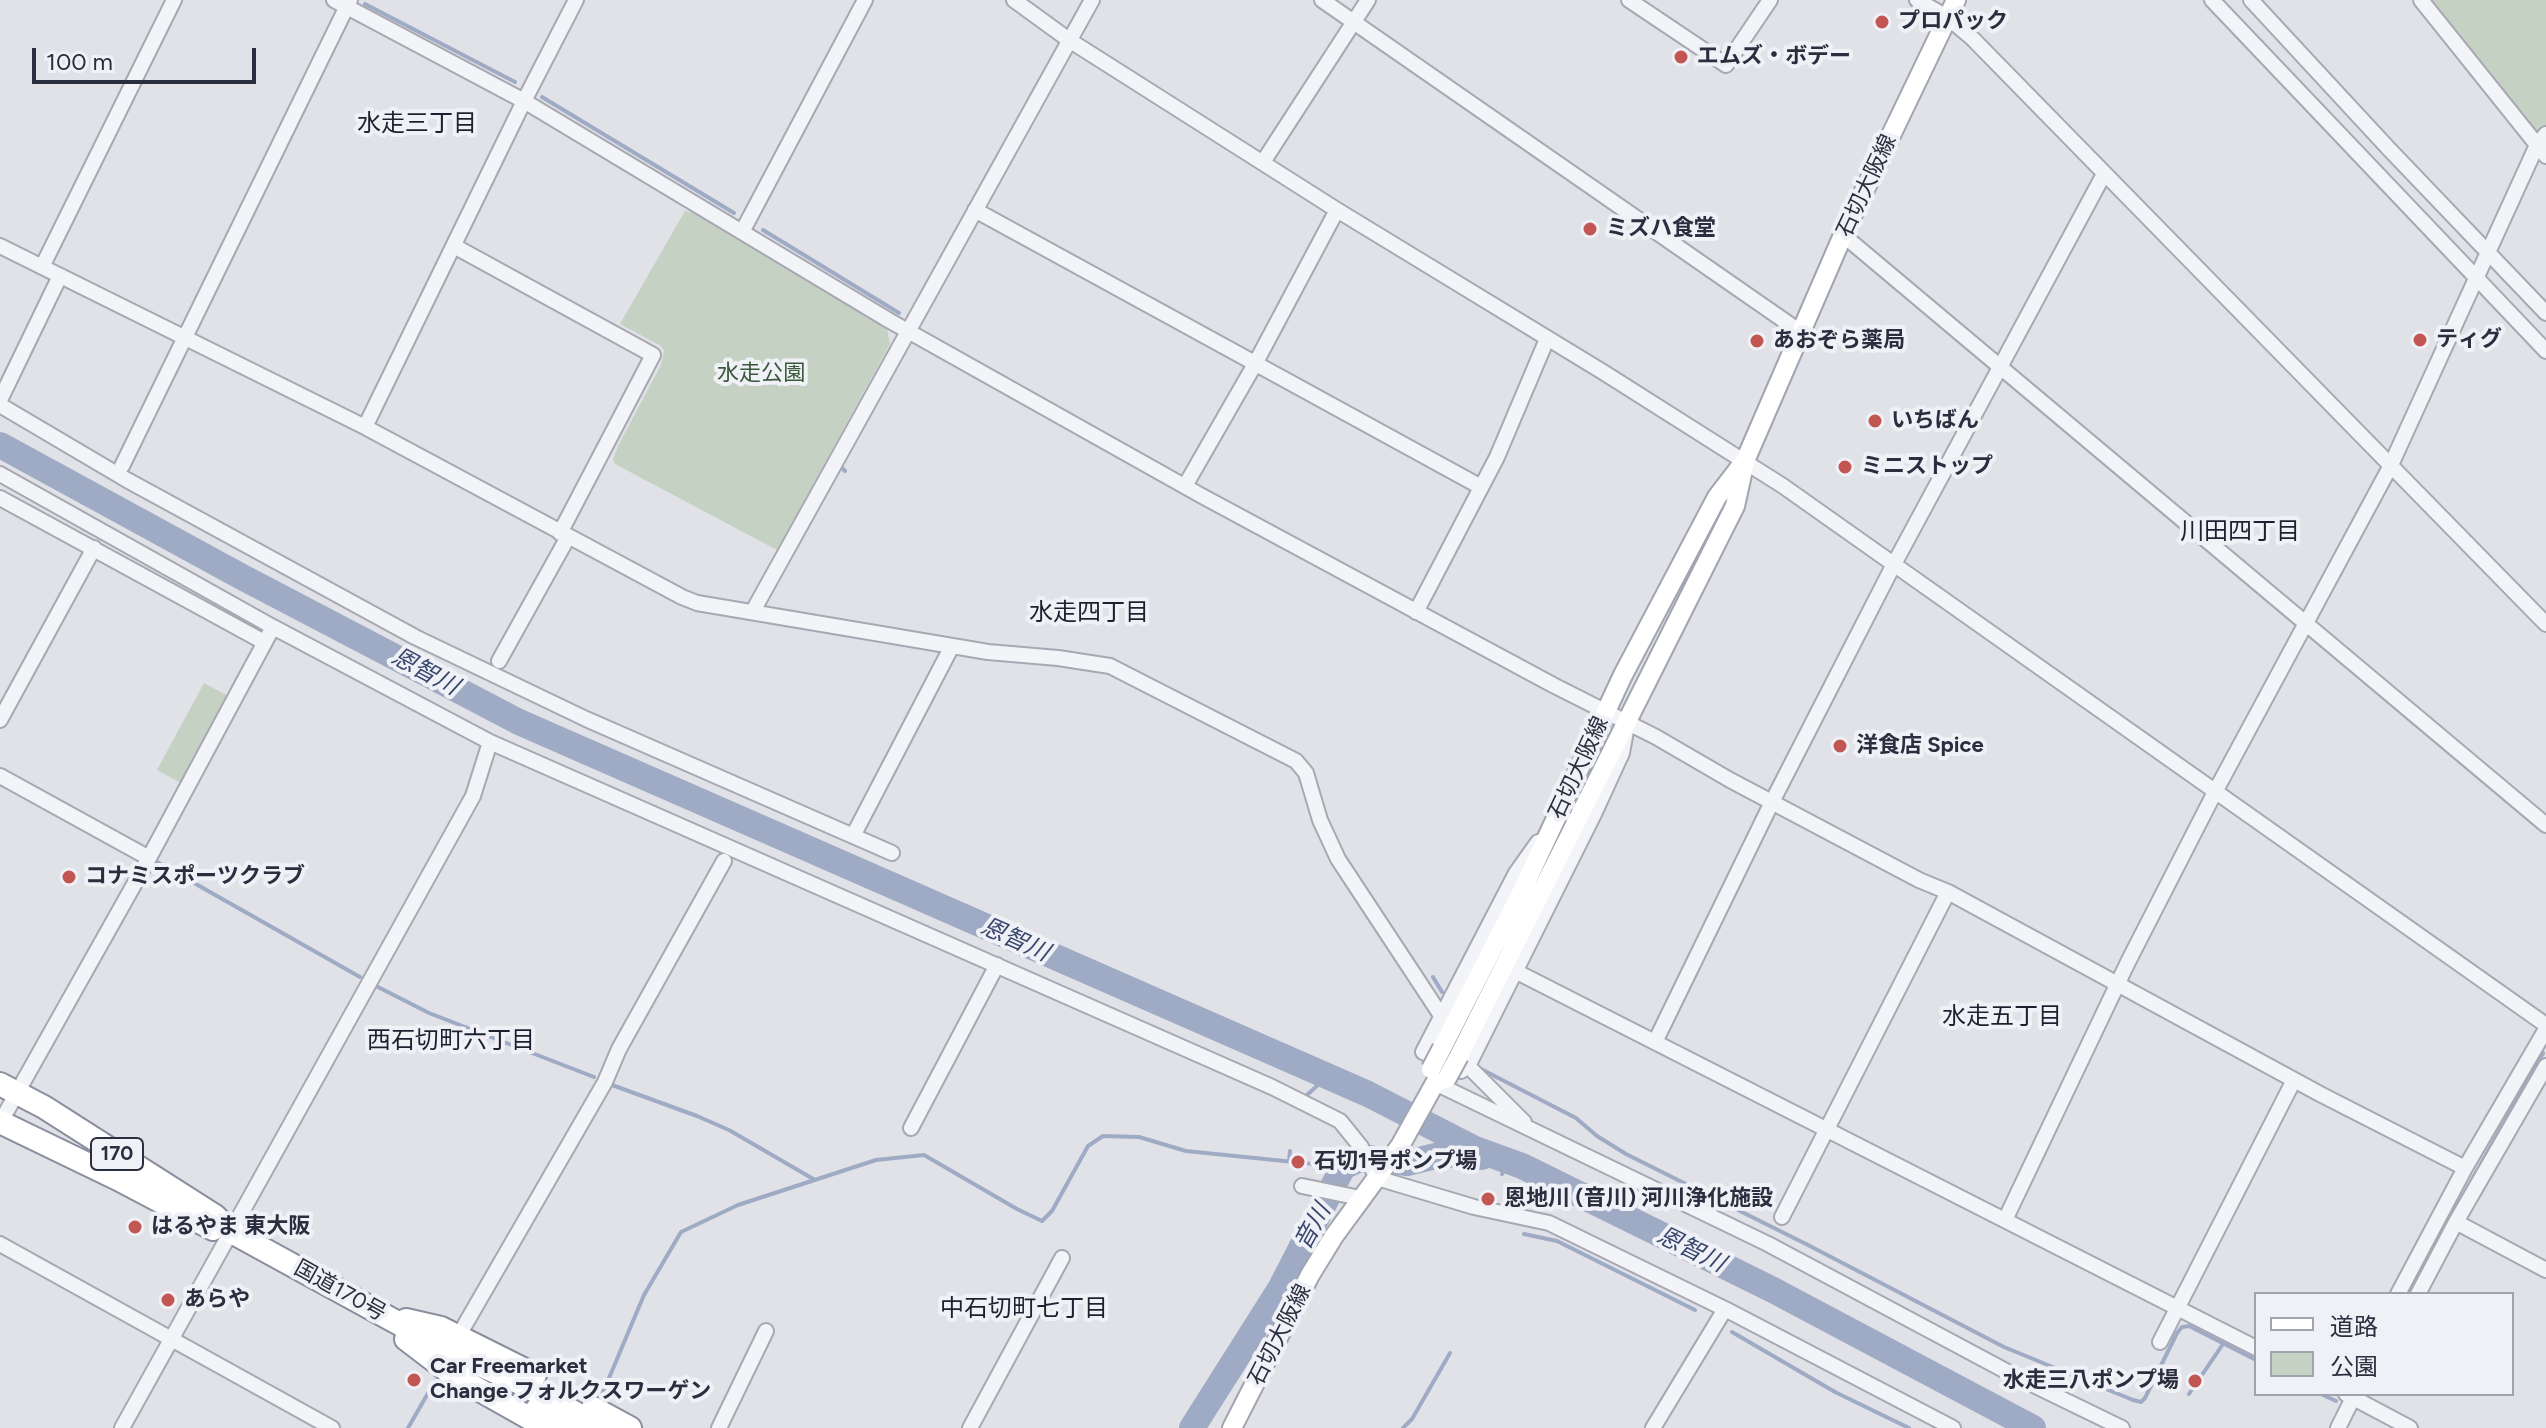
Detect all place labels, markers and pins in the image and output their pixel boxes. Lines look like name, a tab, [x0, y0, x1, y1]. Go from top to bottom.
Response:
place label: プロパック	[1898, 9, 2008, 35]
marker: プロパック	[1873, 13, 1891, 31]
place label: エムズ・ボデー	[1697, 44, 1851, 70]
marker: エムズ・ボデー	[1672, 48, 1690, 66]
place label: ミズハ食堂	[1606, 216, 1716, 242]
marker: ミズハ食堂	[1581, 220, 1599, 238]
place label: ティグ	[2436, 327, 2502, 353]
place label: あおぞら薬局	[1773, 328, 1905, 354]
marker: ティグ	[2411, 331, 2429, 349]
marker: あおぞら薬局	[1748, 332, 1766, 350]
place label: いちばん	[1891, 408, 1979, 434]
marker: いちばん	[1866, 412, 1884, 430]
place label: ミニストップ	[1861, 454, 1993, 480]
marker: ミニストップ	[1836, 458, 1854, 476]
place label: 洋食店 Spice	[1856, 733, 1984, 759]
marker: 洋食店 Spice	[1831, 737, 1849, 755]
place label: コナミスポーツクラブ	[85, 864, 305, 890]
marker: コナミスポーツクラブ	[60, 868, 78, 886]
place label: 石切1号ポンプ場	[1314, 1149, 1477, 1175]
marker: 石切1号ポンプ場	[1289, 1153, 1307, 1171]
place label: 恩地川 (音川) 河川浄化施設	[1504, 1186, 1773, 1212]
marker: 恩地川 (音川) 河川浄化施設	[1479, 1190, 1497, 1208]
place label: はるやま 東大阪	[151, 1214, 310, 1240]
marker: はるやま 東大阪	[126, 1218, 144, 1236]
place label: あらや	[184, 1287, 250, 1313]
marker: あらや	[159, 1291, 177, 1309]
place label: Car Freemarket Change フォルクスワーゲン	[430, 1354, 711, 1406]
place label: 水走三八ポンプ場	[2003, 1368, 2179, 1394]
marker: Car Freemarket Change フォルクスワーゲン	[405, 1371, 423, 1389]
marker: 水走三八ポンプ場	[2186, 1372, 2204, 1390]

